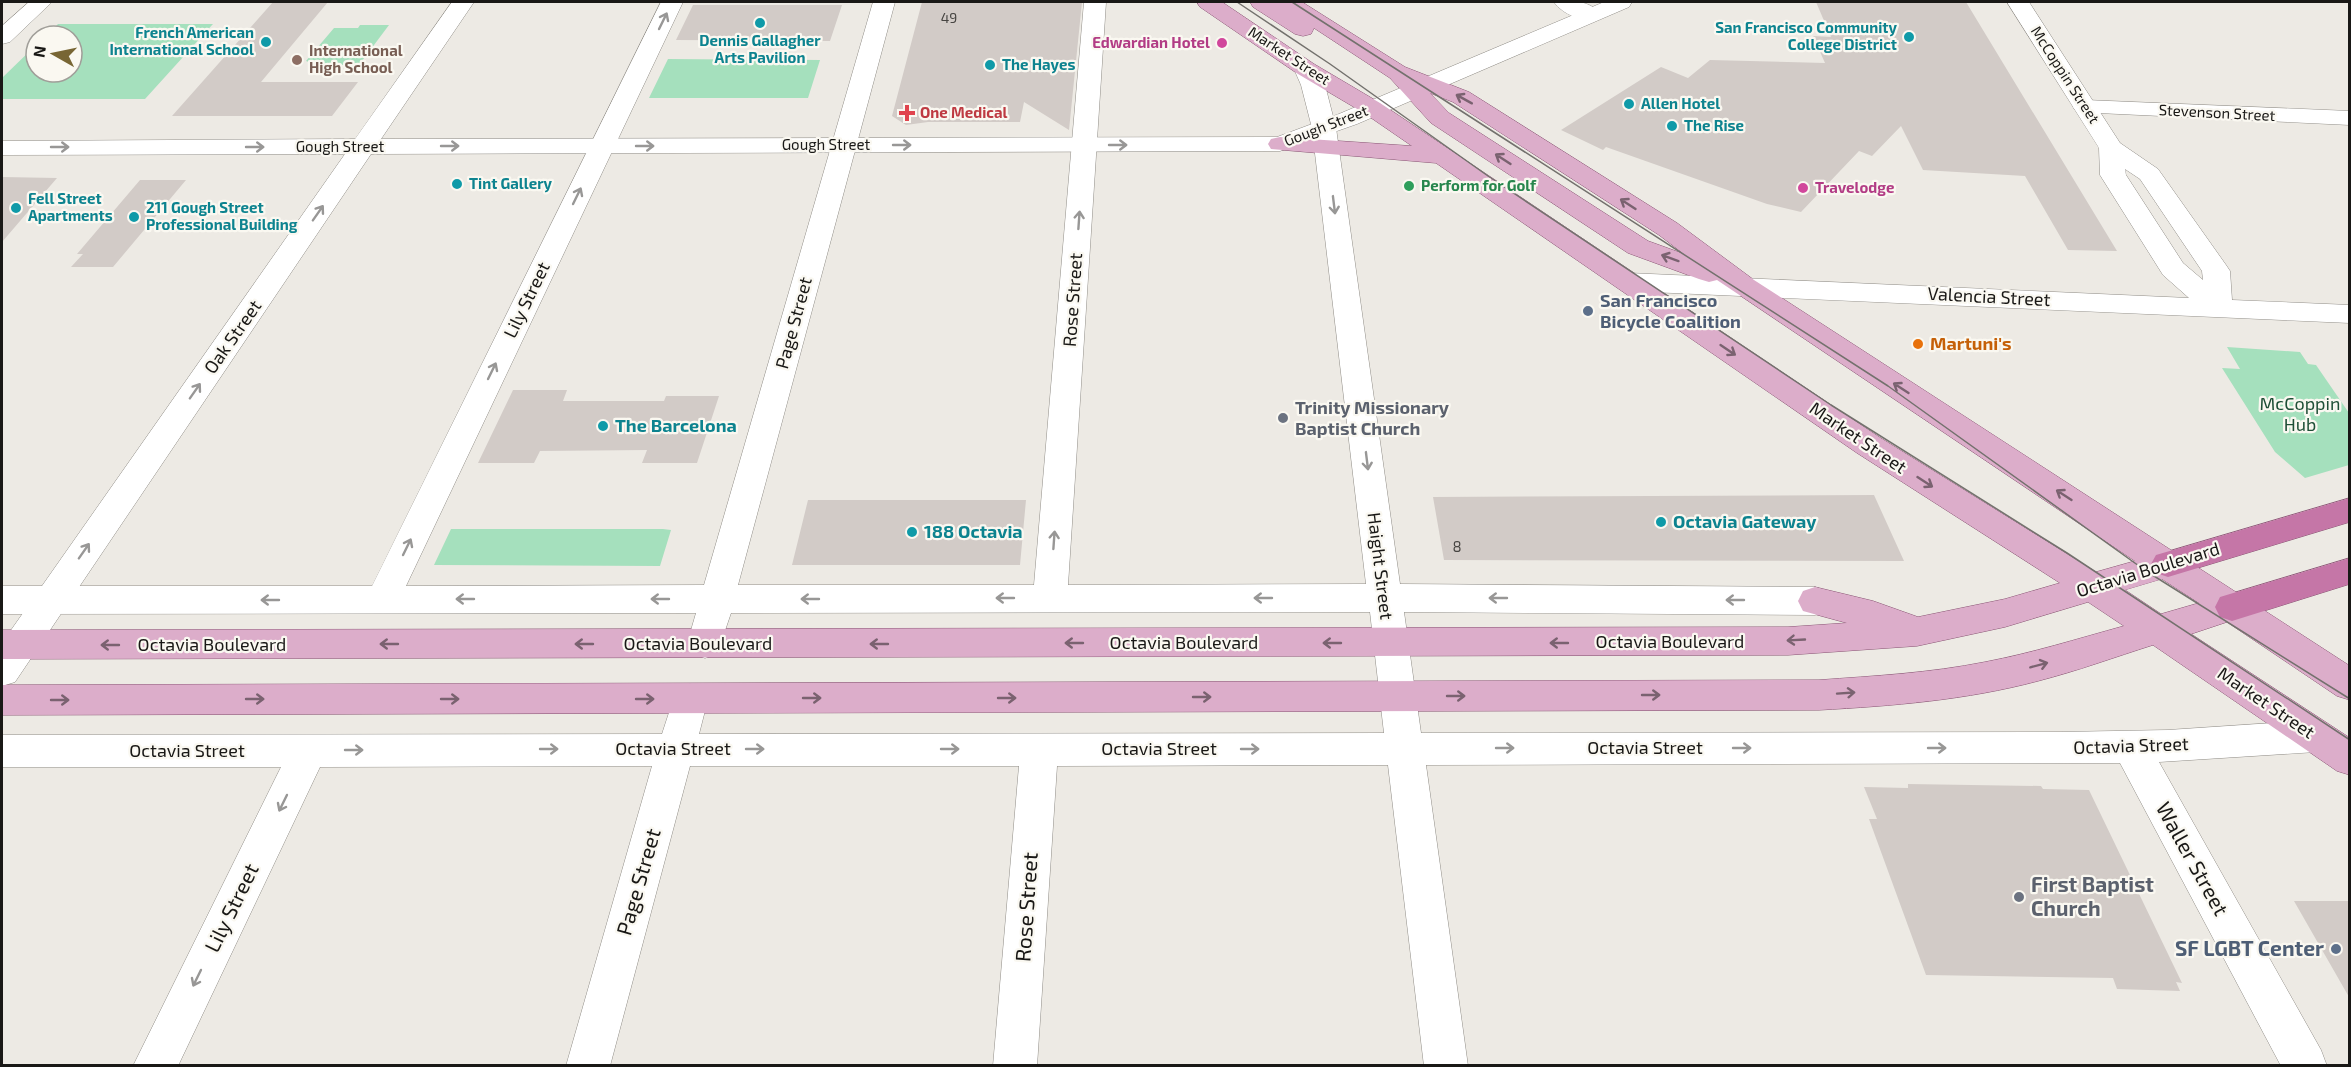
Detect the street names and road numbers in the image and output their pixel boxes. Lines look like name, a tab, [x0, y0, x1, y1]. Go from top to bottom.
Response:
street label: Market Street	[1245, 22, 1334, 88]
street label: McCoppin Street	[2028, 22, 2104, 127]
street label: Stevenson Street	[2158, 100, 2276, 124]
street label: Gough Street	[1281, 101, 1370, 149]
street label: Gough Street	[782, 135, 871, 153]
street label: Gough Street	[296, 137, 385, 155]
street label: Rose Street	[1058, 252, 1086, 348]
street label: Lily Street	[498, 258, 554, 341]
street label: Page Street	[770, 274, 816, 371]
street label: Valencia Street	[1927, 282, 2051, 310]
street label: Oak Street	[199, 295, 266, 378]
street label: Market Street	[1806, 397, 1911, 478]
street label: Haight Street	[1364, 511, 1398, 621]
street label: Octavia Boulevard	[2073, 537, 2222, 601]
street label: Octavia Boulevard	[1596, 630, 1744, 652]
street label: Octavia Boulevard	[1110, 631, 1258, 653]
street label: Octavia Boulevard	[624, 632, 772, 654]
street label: Octavia Boulevard	[138, 633, 286, 655]
street label: Market Street	[2214, 662, 2319, 743]
street label: Octavia Street	[2073, 732, 2189, 758]
street label: Octavia Street	[1587, 736, 1703, 758]
street label: Octavia Street	[615, 737, 731, 759]
street label: Octavia Street	[1101, 737, 1217, 759]
street label: Octavia Street	[129, 739, 245, 761]
street label: Waller Street	[2152, 797, 2235, 919]
street label: Page Street	[610, 825, 665, 938]
street label: Rose Street	[1009, 851, 1042, 963]
street label: Lily Street	[198, 859, 263, 956]

